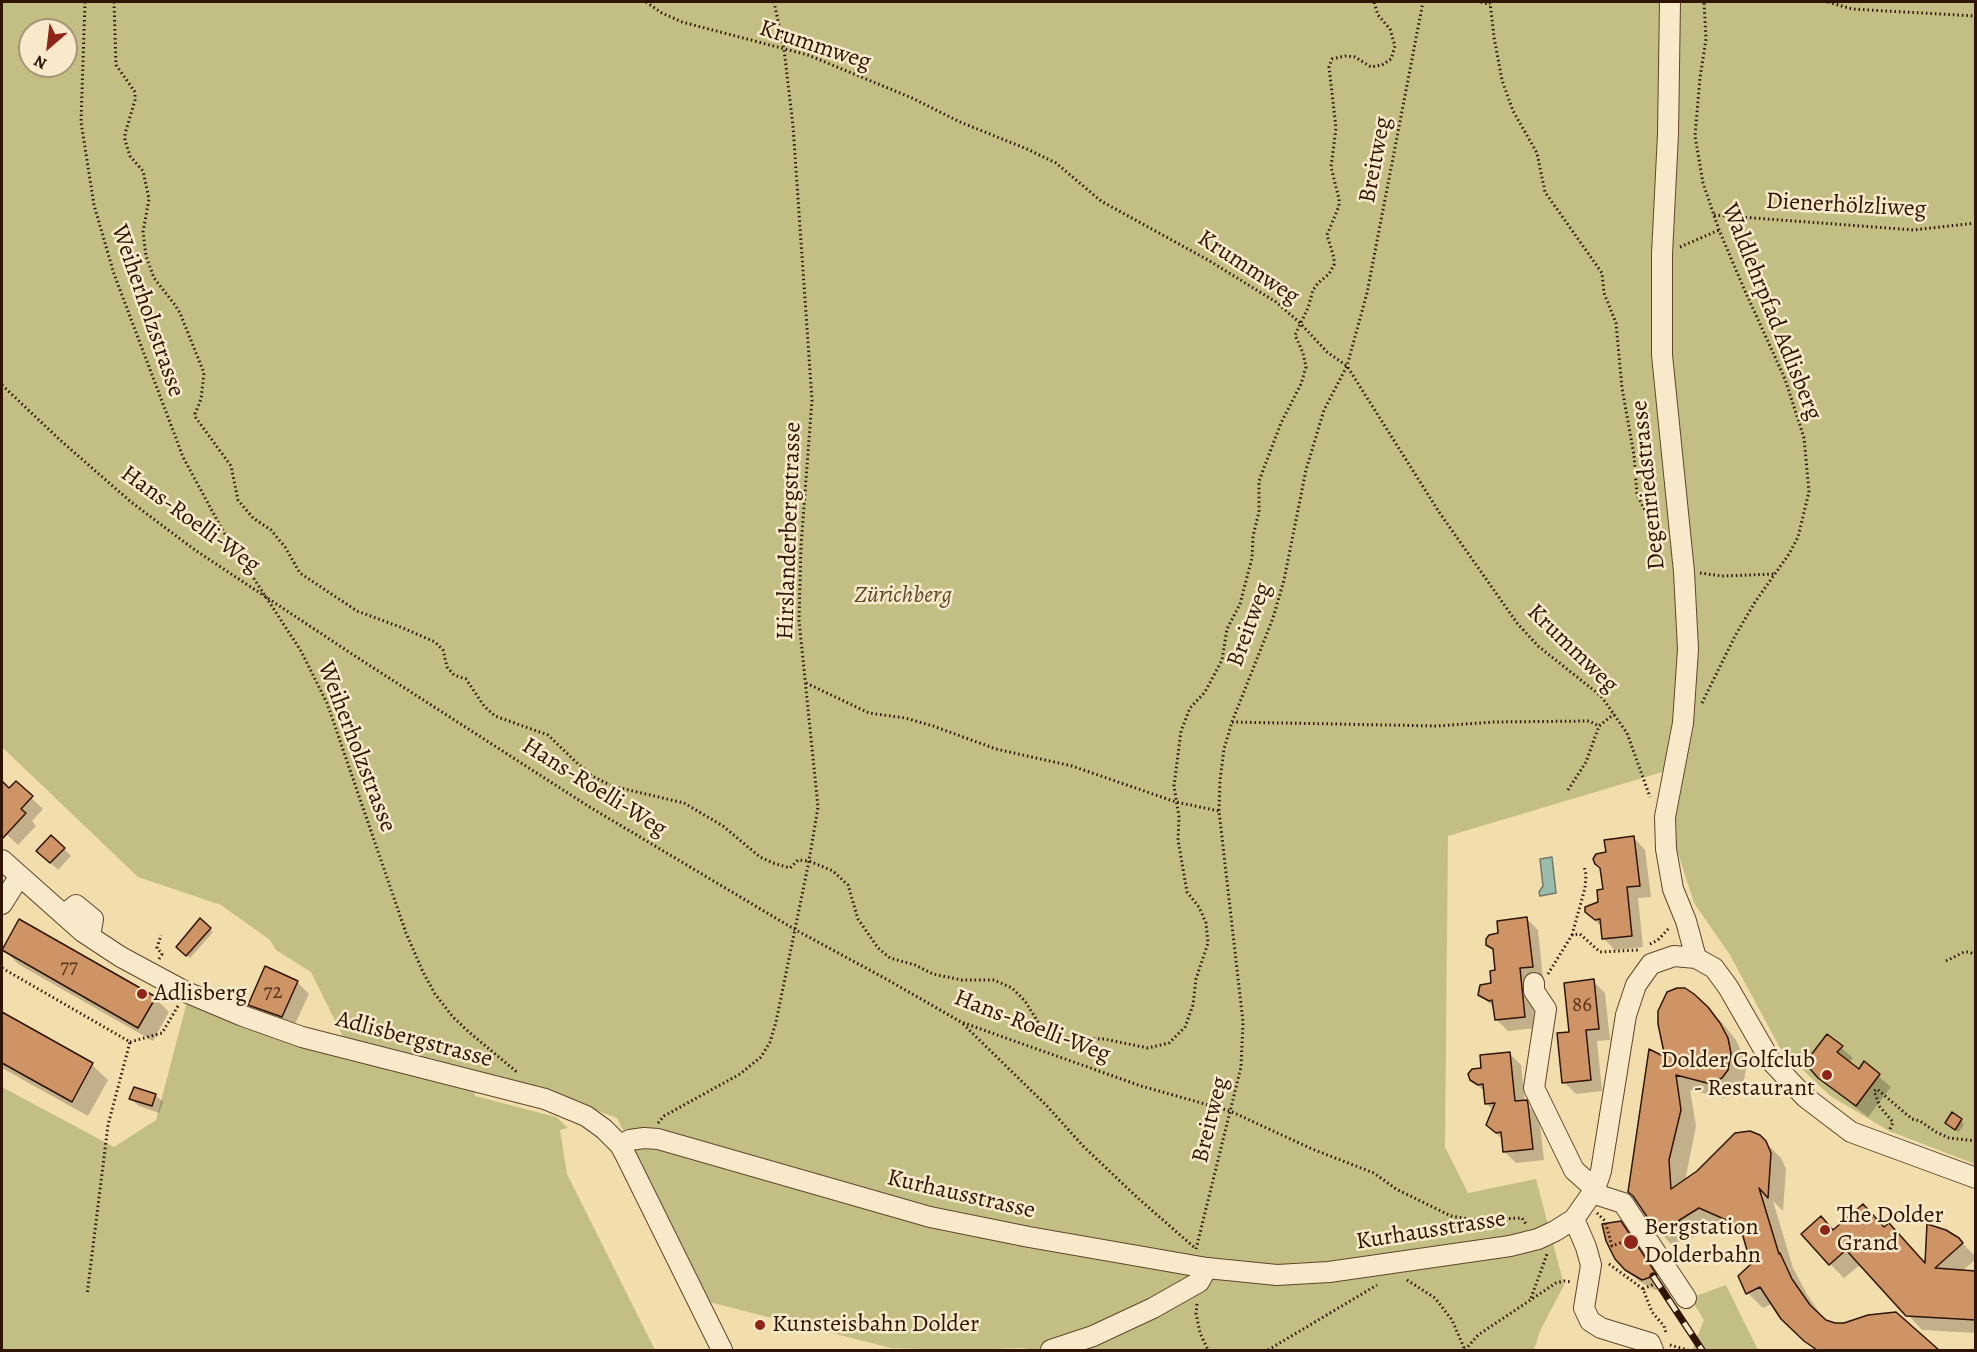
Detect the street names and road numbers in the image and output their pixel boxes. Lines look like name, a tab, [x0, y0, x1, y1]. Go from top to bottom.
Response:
street label: Krummweg	[755, 14, 875, 78]
street label: Breitweg	[1354, 114, 1398, 206]
street label: Dienerhölzliweg	[1765, 187, 1927, 225]
street label: Waldlehrpfad Adlisberg	[1714, 199, 1828, 425]
street label: Weiherholzstrasse	[104, 221, 190, 401]
street label: Krummweg	[1192, 224, 1304, 312]
street label: Degenriedstrasse	[1626, 399, 1672, 571]
street label: Hirslanderbergstrasse	[772, 421, 808, 641]
street label: Hans-Roelli-Weg	[115, 460, 265, 580]
street label: Breitweg	[1221, 579, 1279, 671]
street label: Krummweg	[1520, 598, 1624, 700]
street label: Weiherholzstrasse	[310, 658, 402, 836]
street label: Hans-Roelli-Weg	[516, 732, 672, 844]
street label: Hans-Roelli-Weg	[950, 984, 1114, 1070]
street label: Adlisbergstrasse	[333, 1005, 495, 1075]
street label: Breitweg	[1186, 1074, 1236, 1166]
street label: Kurhausstrasse	[884, 1164, 1038, 1226]
street label: Kurhausstrasse	[1354, 1205, 1508, 1257]

